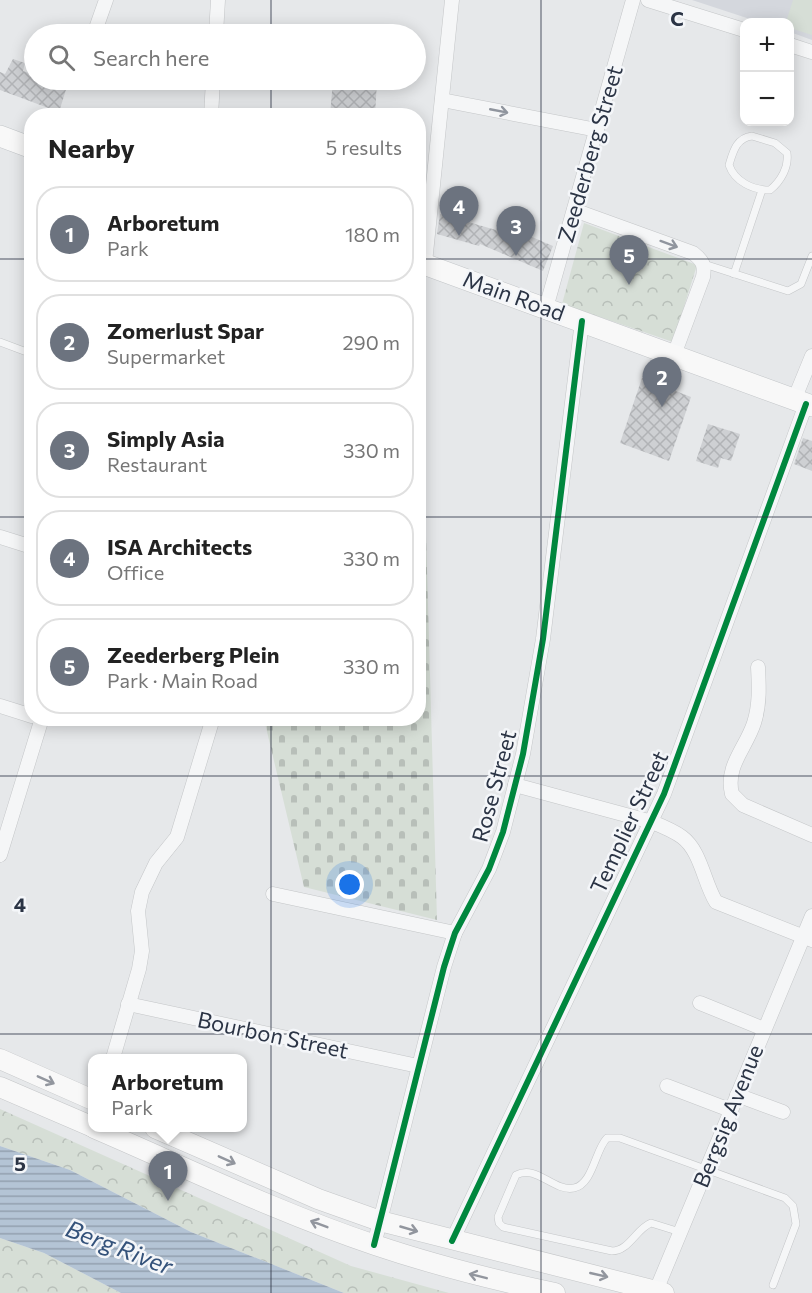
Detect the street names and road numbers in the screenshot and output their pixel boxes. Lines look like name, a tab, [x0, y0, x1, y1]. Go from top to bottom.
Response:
street label: Zeederberg Street	[551, 62, 628, 245]
street label: Main Road	[460, 265, 569, 326]
street label: Rose Street	[466, 727, 521, 845]
street label: Templier Street	[584, 746, 673, 897]
street label: Bourbon Street	[195, 1005, 351, 1064]
street label: Bergsig Avenue	[687, 1040, 768, 1191]

